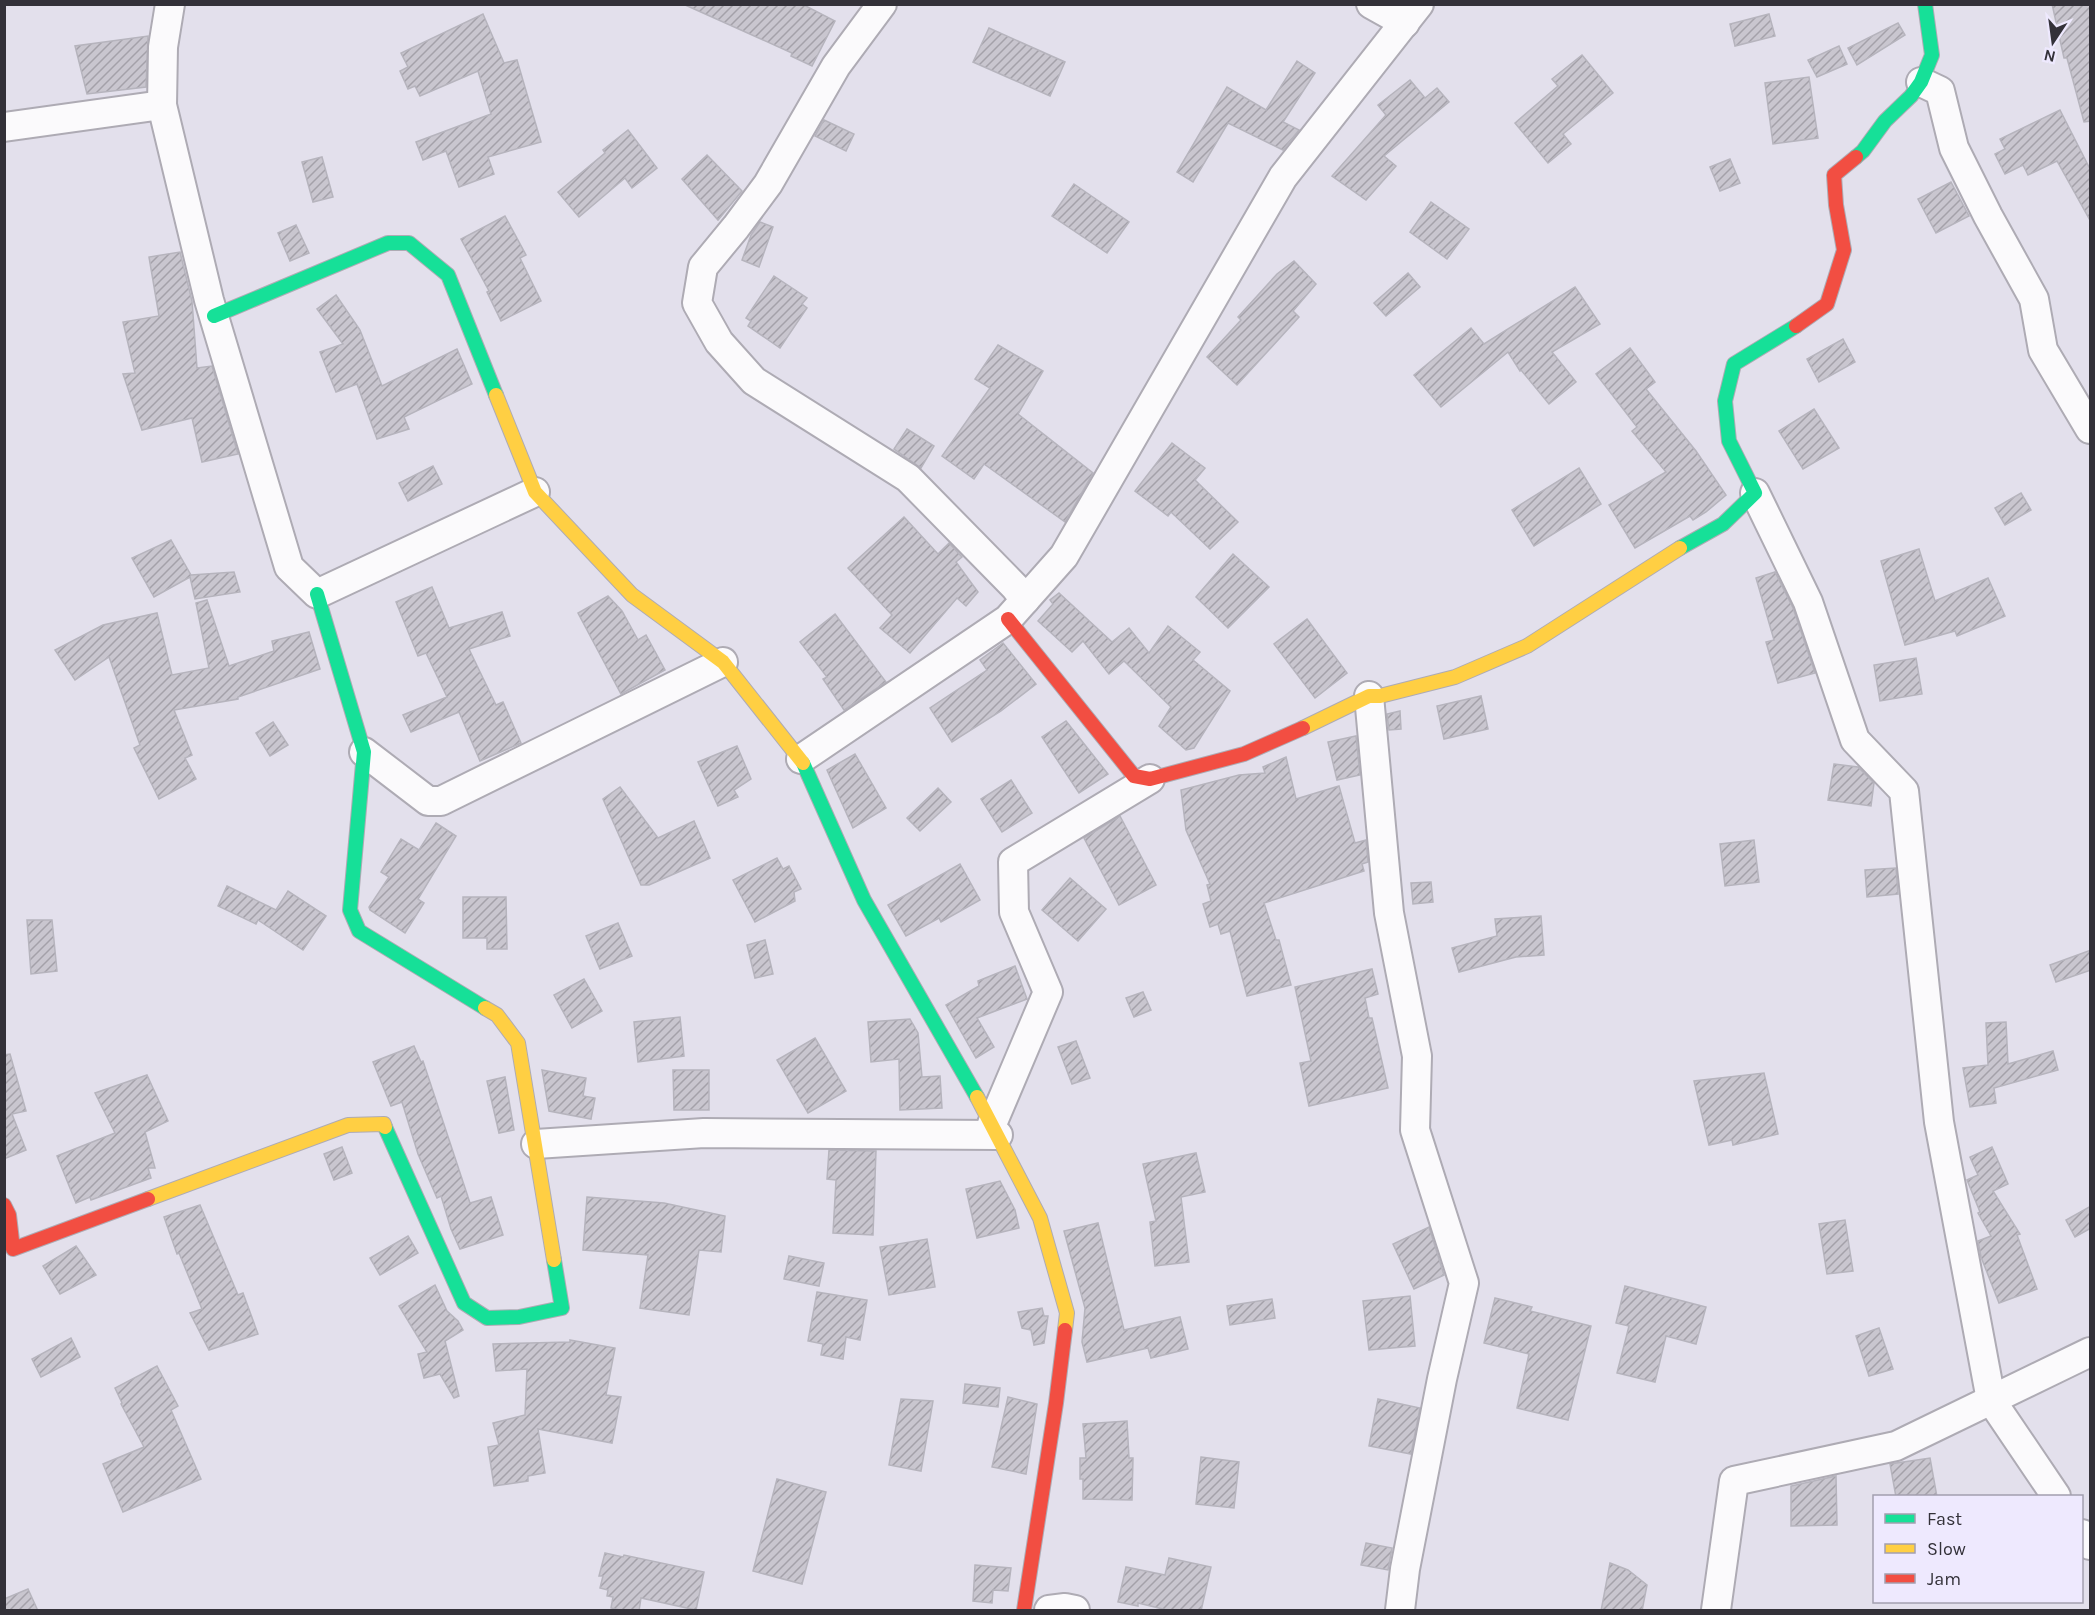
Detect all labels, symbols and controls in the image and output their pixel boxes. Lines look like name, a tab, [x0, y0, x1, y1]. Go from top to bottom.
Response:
north arrow	[2023, 12, 2083, 72]
text: N	[2042, 46, 2057, 67]
legend	[1873, 1495, 2083, 1603]
text: Fast	[1927, 1508, 1962, 1530]
text: Slow	[1927, 1538, 1966, 1560]
text: Jam	[1927, 1568, 1961, 1590]

